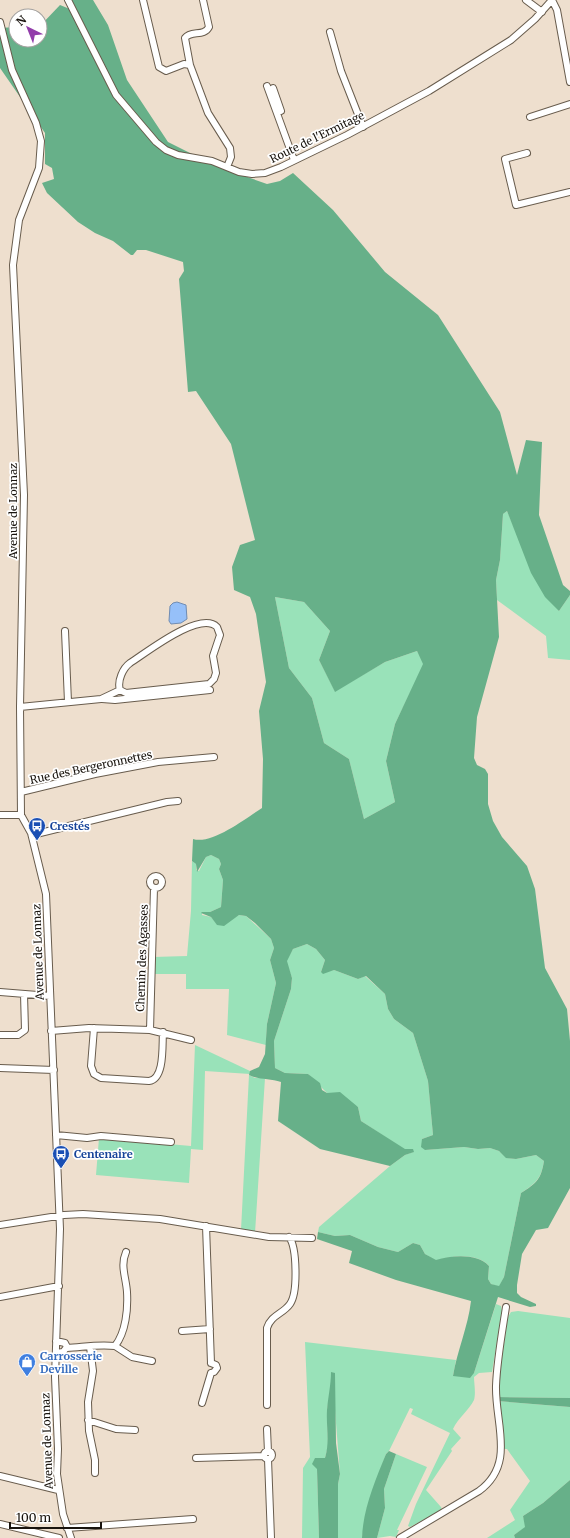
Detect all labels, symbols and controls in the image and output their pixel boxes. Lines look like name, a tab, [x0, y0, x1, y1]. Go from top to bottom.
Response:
north arrow	[8, 8, 48, 48]
text: N	[13, 12, 29, 29]
street label: Route de l'Ermitage	[268, 108, 367, 166]
street label: Avenue de Lonnaz	[6, 463, 20, 560]
street label: Rue des Bergeronnettes	[29, 747, 153, 787]
bus stop icon: Crestés	[27, 816, 47, 841]
place label: Crestés	[50, 819, 90, 833]
street label: Avenue de Lonnaz	[29, 904, 47, 1001]
street label: Chemin des Agasses	[133, 904, 151, 1012]
bus stop icon: Centenaire	[51, 1144, 71, 1169]
place label: Centenaire	[74, 1147, 133, 1161]
place label: Carrosserie Deville	[40, 1349, 102, 1376]
shop icon: Carrosserie Deville	[17, 1352, 37, 1377]
street label: Avenue de Lonnaz	[38, 1393, 56, 1490]
scale bar	[10, 1504, 101, 1530]
text: 100 m	[16, 1510, 51, 1525]

